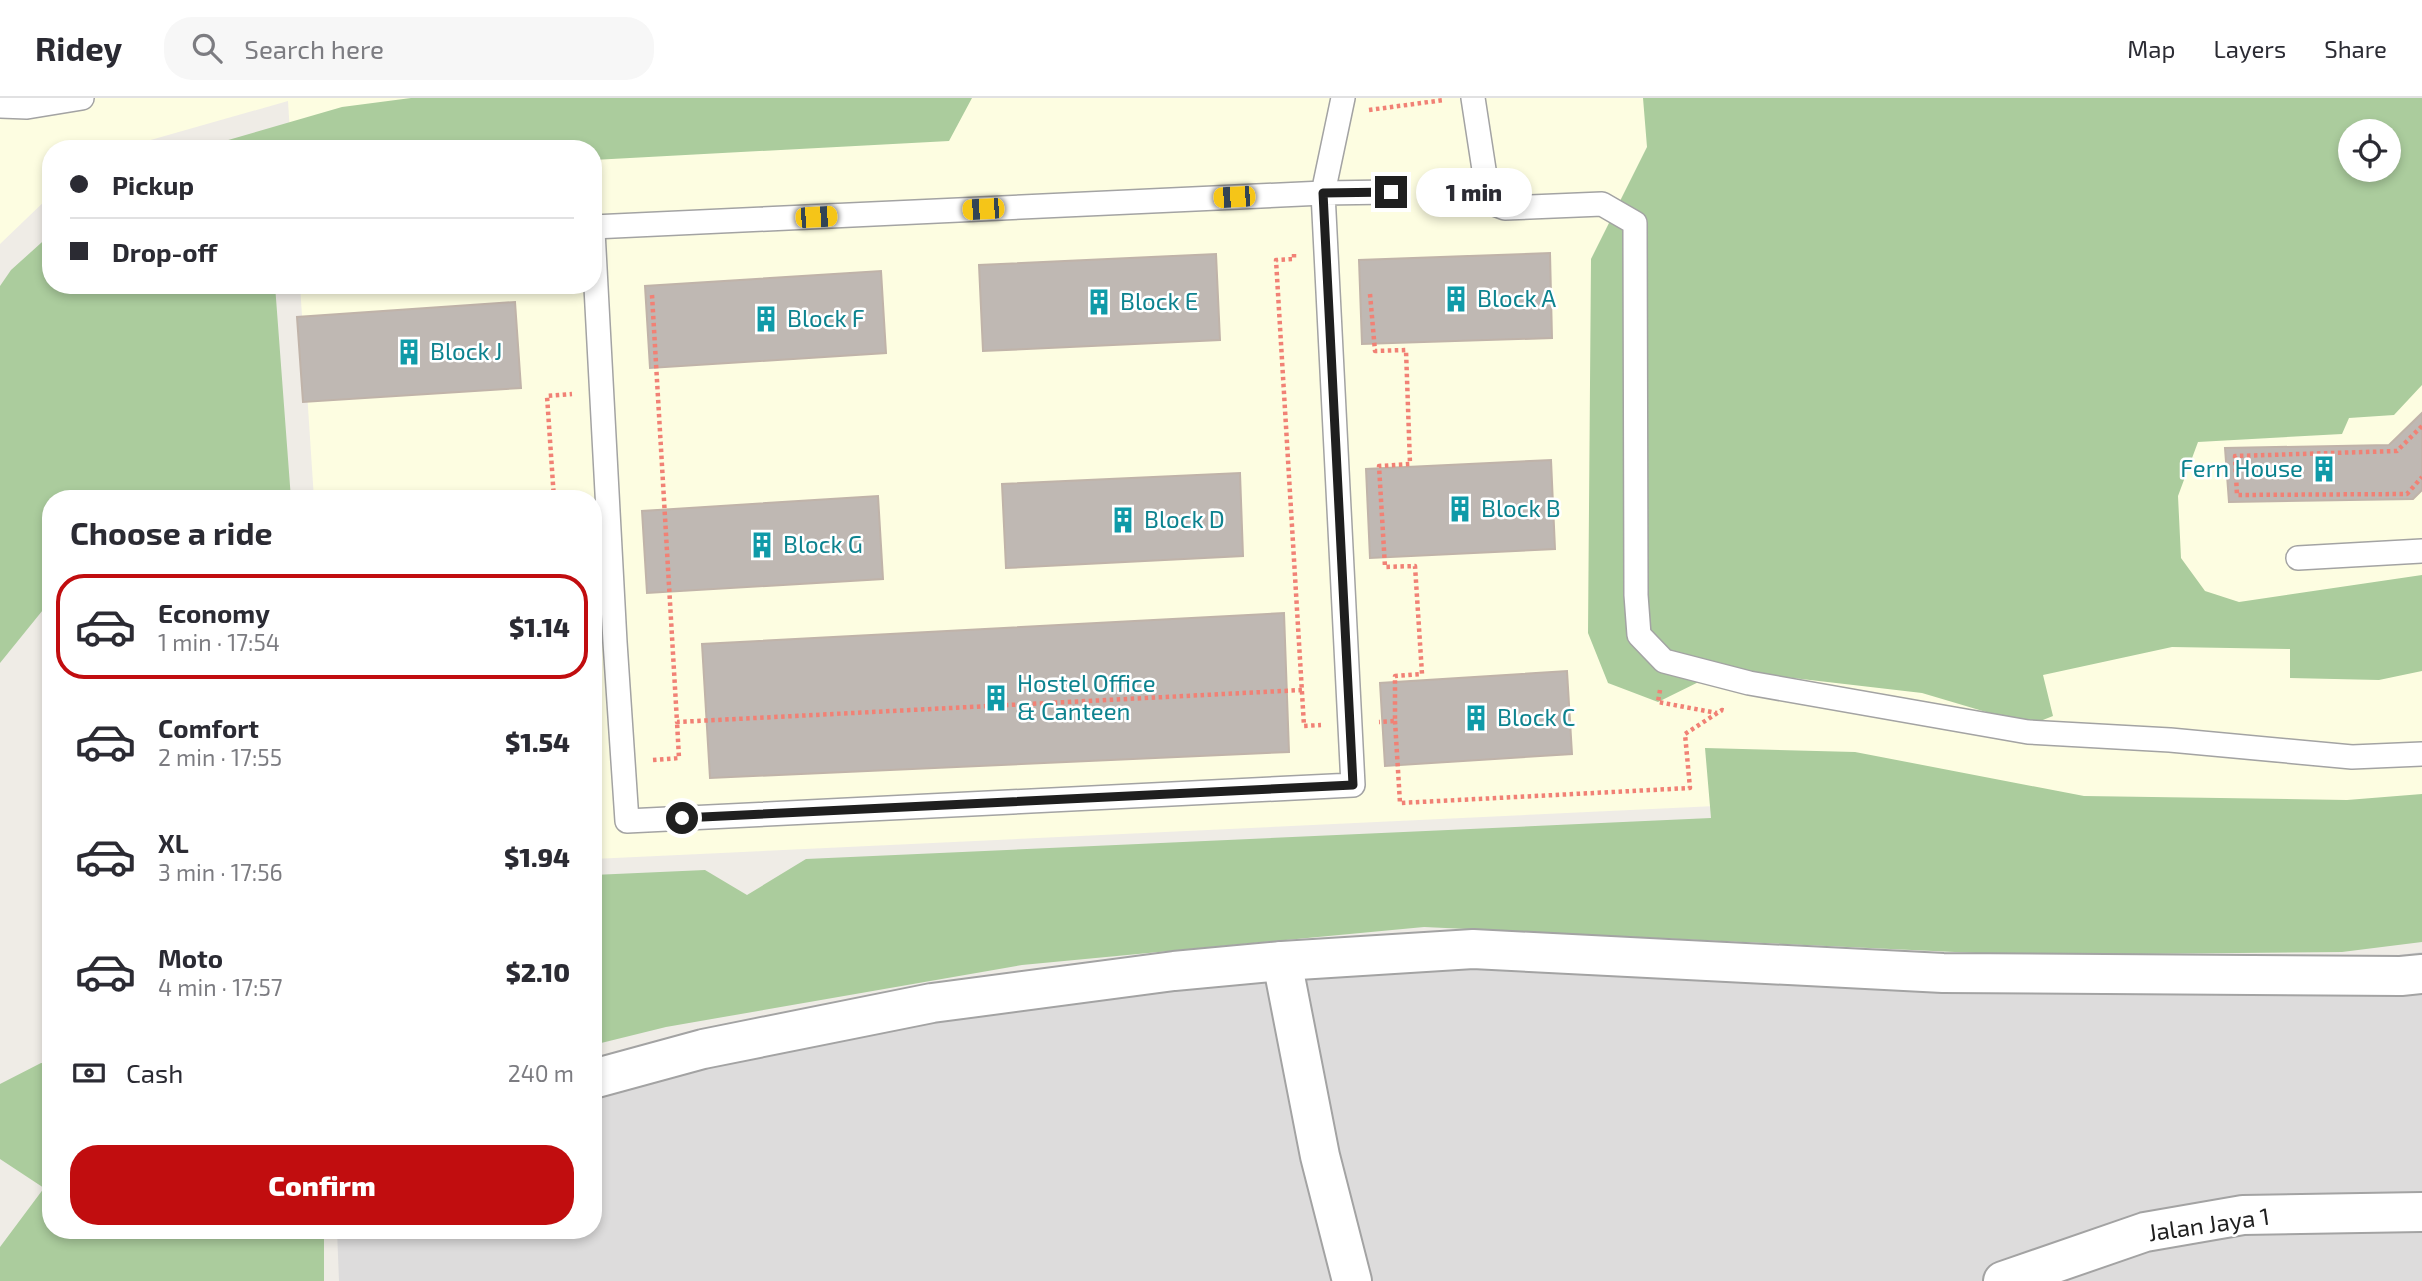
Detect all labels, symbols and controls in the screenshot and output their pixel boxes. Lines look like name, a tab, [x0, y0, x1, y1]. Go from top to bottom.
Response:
search box	[164, 17, 654, 80]
text: Ridey	[35, 28, 122, 68]
icon: search	[188, 29, 226, 67]
text: Search here	[244, 33, 384, 64]
text: Map	[2127, 34, 2175, 63]
text: Layers	[2213, 34, 2286, 63]
text: Share	[2324, 34, 2387, 63]
map controls	[2338, 119, 2401, 182]
button: locate	[2338, 119, 2401, 182]
callout: 1 min	[1416, 168, 1531, 217]
text: Pickup	[112, 169, 194, 200]
route end	[1375, 176, 1407, 208]
text: 1 min	[1446, 178, 1502, 206]
car	[1213, 185, 1256, 209]
car	[962, 197, 1005, 221]
car	[795, 205, 838, 229]
text: Drop-off	[112, 236, 217, 267]
place label: Block A	[1477, 283, 1556, 312]
building icon: Block A	[1441, 284, 1471, 314]
place label: Block E	[1120, 286, 1198, 315]
building icon: Block E	[1084, 287, 1114, 317]
place label: Block F	[787, 303, 865, 332]
building icon: Block F	[751, 304, 781, 334]
place label: Block J	[430, 336, 502, 365]
building icon: Block J	[394, 337, 424, 367]
place label: Fern House	[2180, 453, 2303, 482]
building icon: Fern House	[2309, 454, 2339, 484]
place label: Block B	[1481, 493, 1561, 522]
building icon: Block B	[1445, 494, 1475, 524]
place label: Block D	[1144, 504, 1225, 533]
building icon: Block D	[1108, 505, 1138, 535]
text: Choose a ride	[70, 513, 273, 551]
place label: Block G	[783, 529, 863, 558]
building icon: Block G	[747, 530, 777, 560]
icon: car	[74, 595, 137, 658]
text: Economy	[158, 597, 270, 628]
text: $1.14	[509, 611, 570, 642]
text: 1 min · 17:54	[158, 628, 280, 656]
place label: Hostel Office & Canteen	[1017, 668, 1156, 725]
building icon: Hostel Office & Canteen	[981, 683, 1011, 713]
place label: Block C	[1497, 702, 1575, 731]
building icon: Block C	[1461, 703, 1491, 733]
icon: car	[74, 710, 137, 773]
text: Comfort	[158, 712, 259, 743]
text: $1.54	[505, 726, 570, 757]
text: 2 min · 17:55	[158, 743, 282, 771]
route start	[666, 802, 698, 834]
icon: car	[74, 825, 137, 888]
text: XL	[158, 827, 189, 858]
text: $1.94	[504, 841, 570, 872]
text: 3 min · 17:56	[158, 858, 283, 886]
icon: car	[74, 940, 137, 1003]
text: Moto	[158, 942, 223, 973]
text: $2.10	[505, 956, 570, 987]
text: 4 min · 17:57	[158, 973, 283, 1001]
icon: cash	[70, 1054, 108, 1092]
text: Cash	[126, 1057, 183, 1088]
text: 240 m	[508, 1059, 574, 1087]
button: Confirm	[70, 1145, 574, 1225]
street label: Jalan Jaya 1	[2146, 1201, 2271, 1246]

